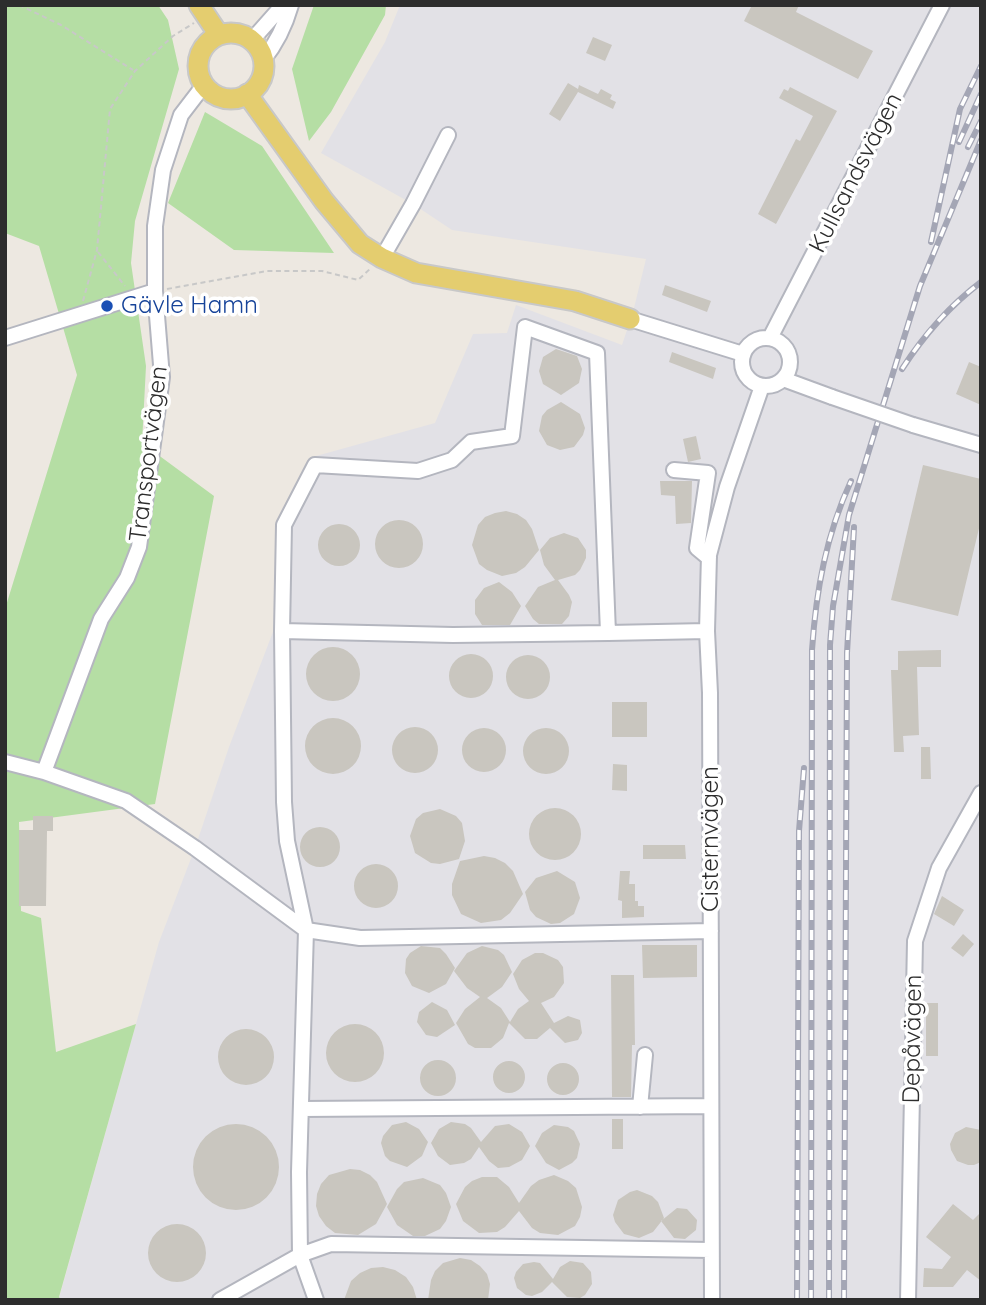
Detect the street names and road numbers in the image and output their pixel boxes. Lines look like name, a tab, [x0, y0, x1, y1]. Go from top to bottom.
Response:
street label: Kullsandsvägen	[803, 88, 909, 258]
street label: Transportvägen	[124, 364, 174, 544]
street label: Cisternvägen	[697, 766, 725, 912]
street label: Depåvägen	[897, 974, 929, 1104]

